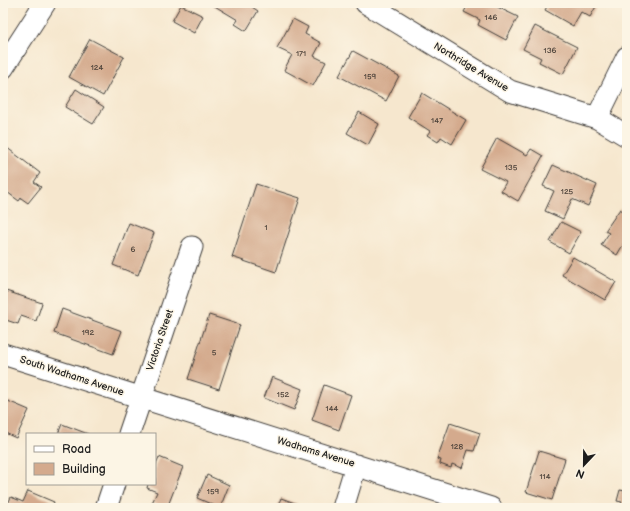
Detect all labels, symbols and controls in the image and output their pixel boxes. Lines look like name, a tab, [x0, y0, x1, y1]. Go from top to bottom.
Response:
house number: 146	[485, 13, 498, 22]
street label: Northridge Avenue	[431, 40, 511, 94]
house number: 136	[544, 46, 557, 55]
house number: 171	[296, 49, 306, 58]
house number: 124	[91, 63, 103, 72]
house number: 159	[364, 72, 377, 81]
house number: 147	[431, 116, 443, 125]
house number: 135	[505, 163, 518, 172]
house number: 125	[561, 187, 574, 196]
house number: 1	[264, 223, 268, 232]
house number: 6	[131, 245, 136, 254]
street label: Victoria Street	[144, 308, 176, 372]
house number: 192	[82, 328, 94, 337]
house number: 5	[212, 348, 217, 357]
street label: South Wadhams Avenue	[18, 353, 126, 399]
house number: 152	[277, 390, 289, 399]
house number: 144	[326, 404, 339, 413]
legend	[26, 433, 156, 485]
street label: Wadhams Avenue	[276, 434, 356, 470]
text: Road	[62, 442, 91, 457]
house number: 128	[451, 442, 464, 451]
north arrow	[564, 445, 604, 485]
text: Building	[62, 462, 106, 477]
text: N	[574, 466, 587, 481]
house number: 114	[539, 472, 551, 481]
house number: 159	[207, 487, 220, 496]

